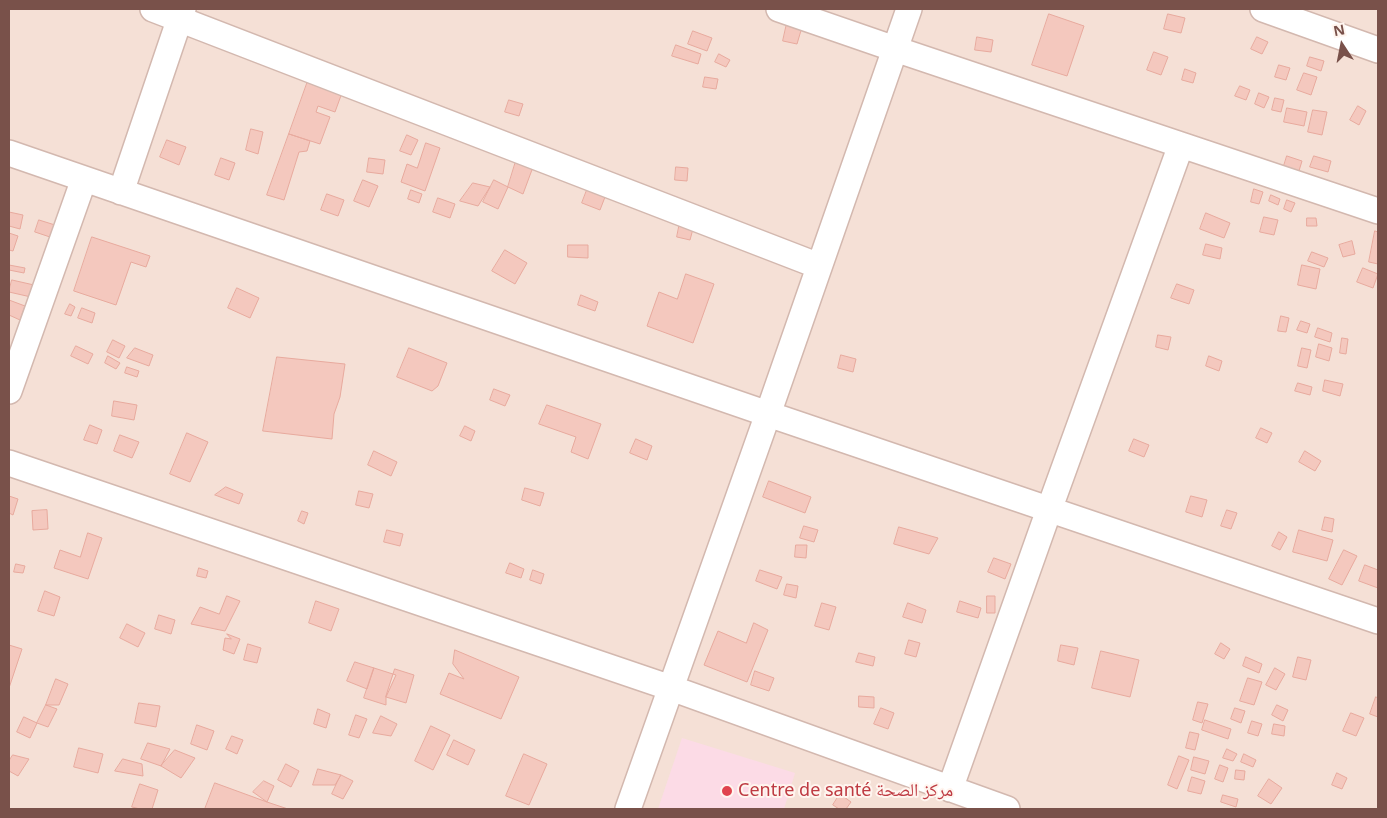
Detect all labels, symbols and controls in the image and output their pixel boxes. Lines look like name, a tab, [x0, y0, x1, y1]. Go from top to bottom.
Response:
text: N	[1332, 19, 1346, 40]
north arrow	[1317, 20, 1367, 70]
place label: Centre de santé مركز الصحة	[738, 780, 953, 802]
marker: Centre de santé مركز الصحة	[720, 784, 734, 798]

